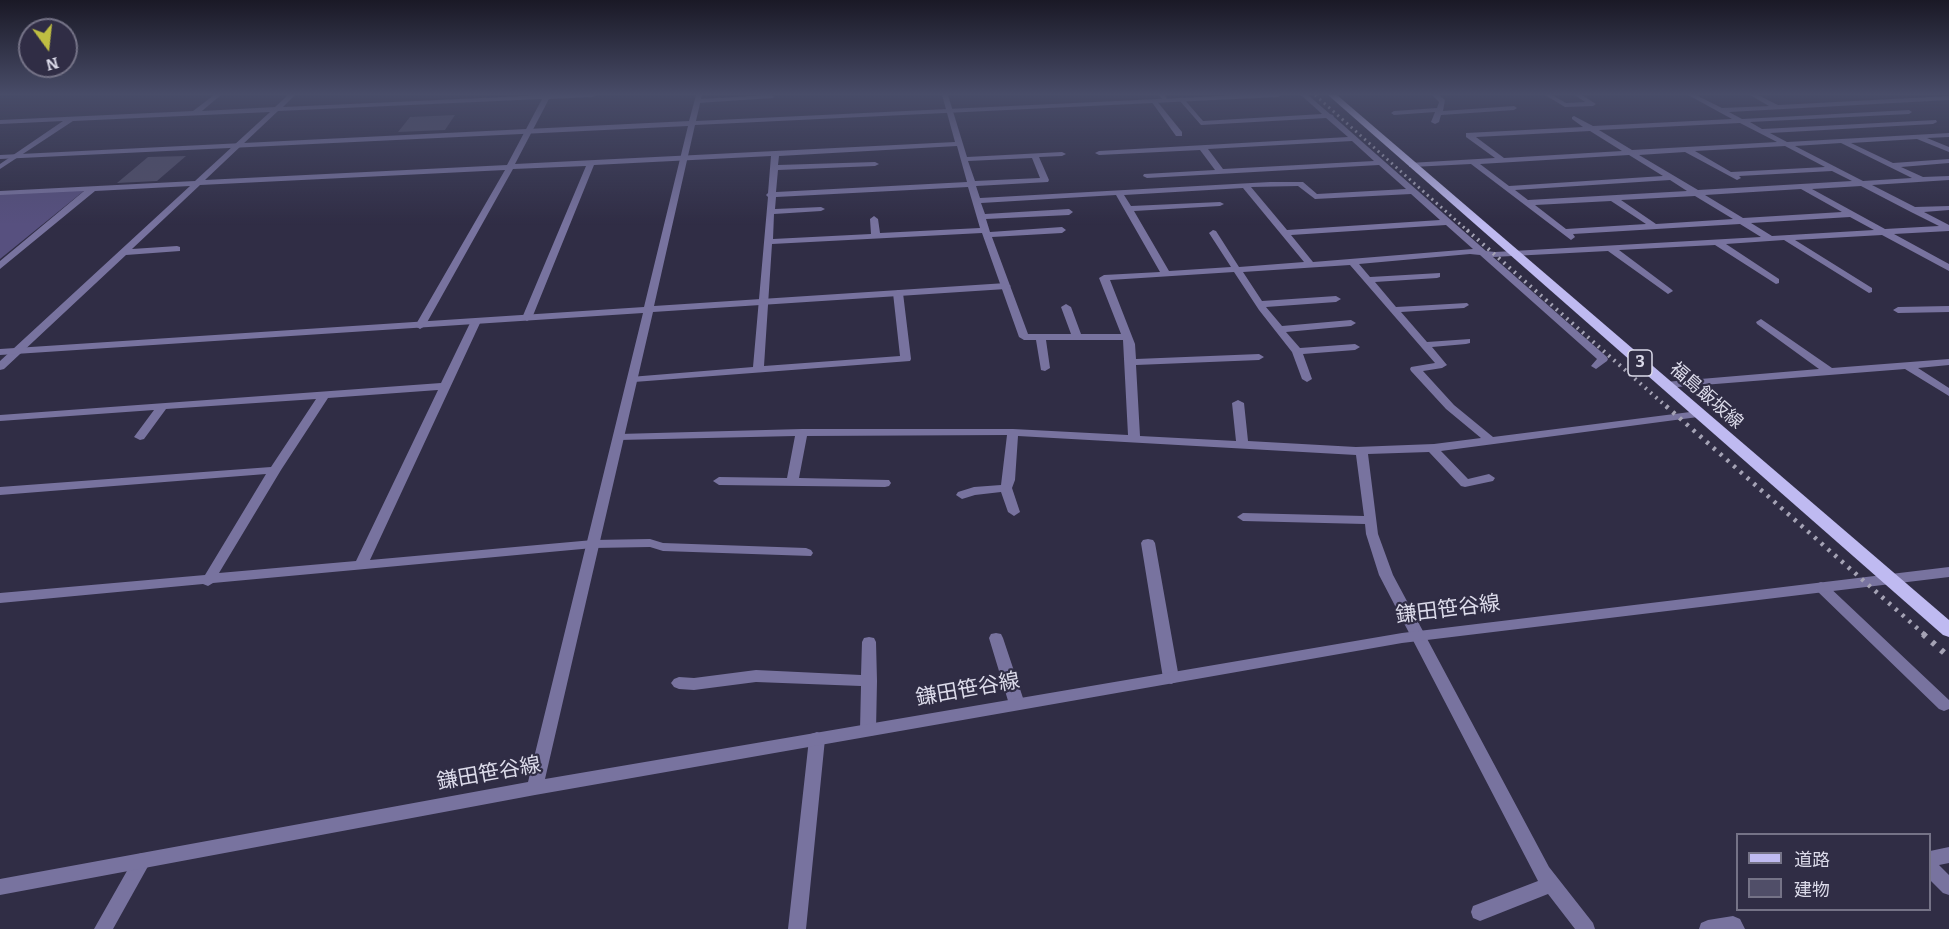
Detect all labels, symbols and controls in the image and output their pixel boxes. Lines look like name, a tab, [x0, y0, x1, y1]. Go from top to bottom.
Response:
north arrow	[18, 18, 78, 78]
text: N	[44, 53, 61, 75]
road number: 3	[1628, 350, 1652, 376]
street label: 福島飯坂線	[1665, 358, 1747, 434]
street label: 鎌田笹谷線	[1394, 591, 1502, 629]
street label: 鎌田笹谷線	[914, 668, 1022, 712]
street label: 鎌田笹谷線	[435, 752, 543, 796]
legend	[1736, 833, 1931, 911]
text: 道路	[1794, 849, 1830, 871]
text: 建物	[1794, 879, 1830, 901]

